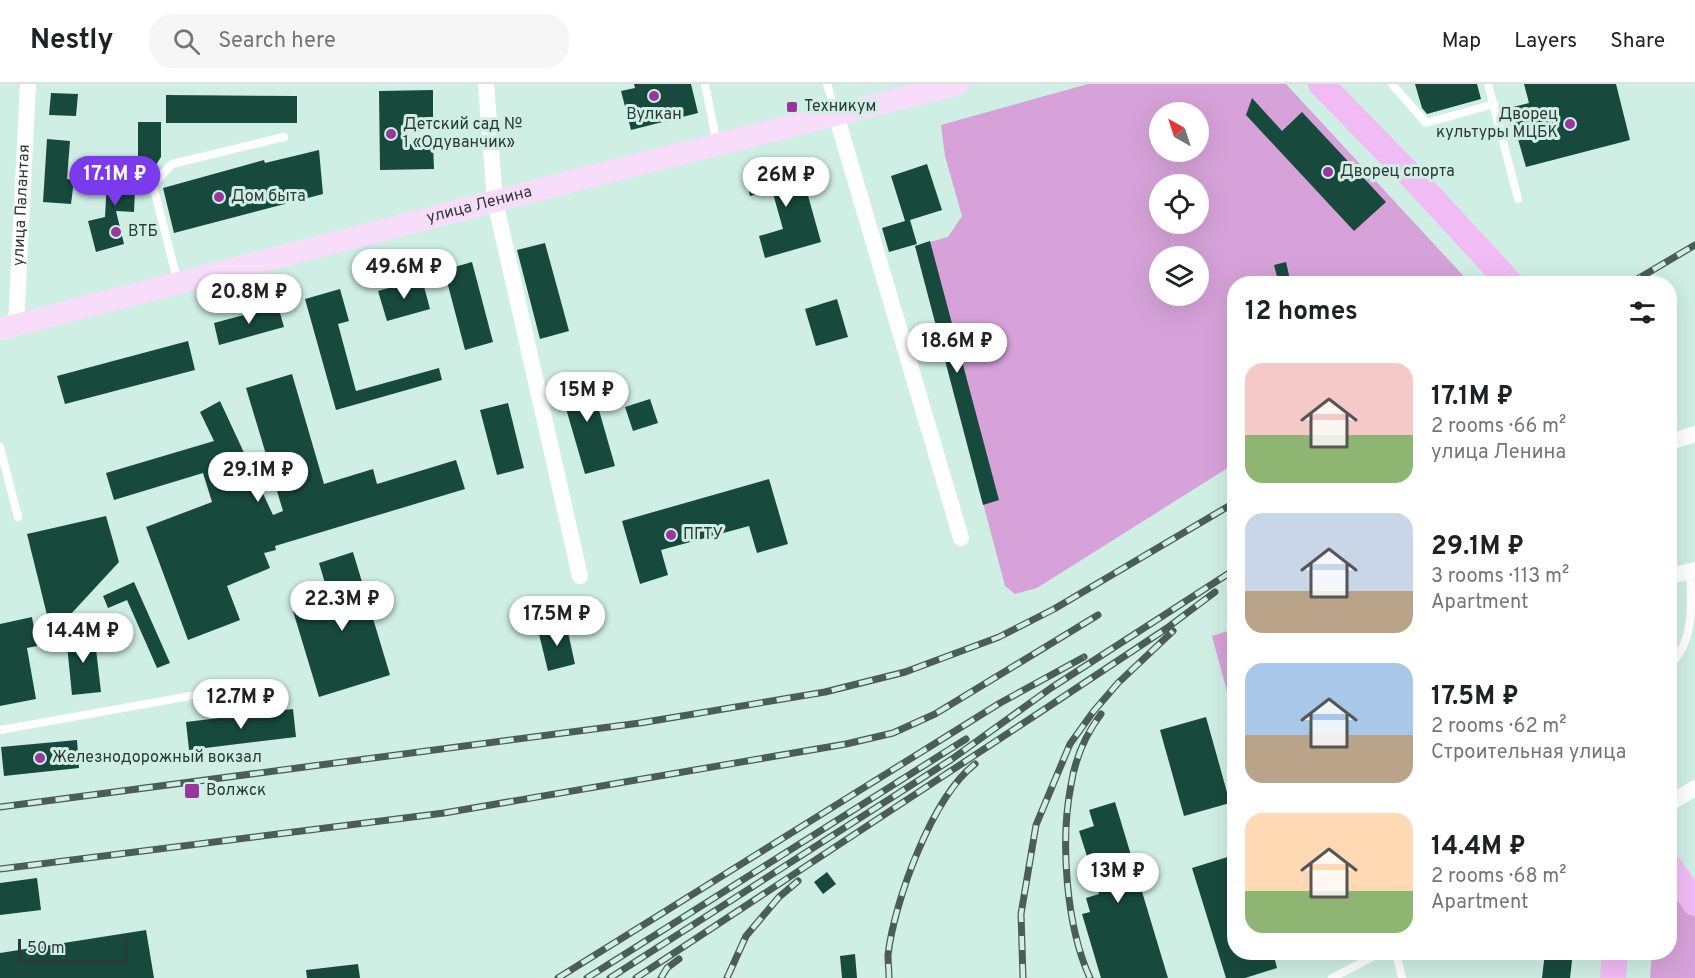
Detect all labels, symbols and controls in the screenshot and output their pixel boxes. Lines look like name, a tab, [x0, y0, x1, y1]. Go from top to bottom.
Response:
search box	[149, 14, 569, 68]
text: Nestly	[30, 23, 113, 59]
icon: search	[170, 25, 203, 58]
text: Search here	[218, 28, 336, 55]
text: Map	[1442, 28, 1481, 55]
text: Layers	[1514, 28, 1577, 55]
text: Share	[1610, 28, 1665, 55]
marker: Вулкан	[647, 89, 661, 103]
place label: Техникум	[804, 97, 876, 117]
marker: Техникум	[785, 100, 799, 114]
north arrow	[1149, 102, 1209, 162]
map controls	[1149, 102, 1209, 306]
place label: Вулкан	[626, 105, 682, 125]
place label: Дворец культуры МЦБК	[1436, 105, 1558, 143]
place label: Детский сад № 1 «Одуванчик»	[403, 115, 522, 153]
marker: Дворец культуры МЦБК	[1563, 117, 1577, 131]
marker: Детский сад № 1 «Одуванчик»	[384, 127, 398, 141]
street label: улица Палантая	[9, 144, 35, 266]
pin: 17.1M ₽	[60, 156, 170, 207]
pin: 26M ₽	[744, 157, 828, 208]
text: 17.1M ₽	[83, 162, 147, 188]
place label: Дворец спорта	[1340, 162, 1455, 182]
text: 26M ₽	[757, 163, 815, 189]
marker: Дворец спорта	[1321, 165, 1335, 179]
button: locate	[1149, 174, 1209, 234]
street label: улица Ленина	[424, 182, 534, 228]
place label: Дом быта	[231, 187, 306, 207]
marker: Дом быта	[212, 190, 226, 204]
place label: ВТБ	[128, 222, 158, 242]
marker: ВТБ	[109, 225, 123, 239]
button: layers	[1149, 246, 1209, 306]
pin: 49.6M ₽	[349, 249, 459, 300]
text: 49.6M ₽	[366, 255, 442, 281]
pin: 20.8M ₽	[194, 274, 304, 325]
text: 20.8M ₽	[210, 280, 288, 306]
text: 12 homes	[1245, 296, 1358, 329]
icon: filters	[1626, 296, 1659, 329]
pin: 18.6M ₽	[902, 323, 1012, 374]
text: 18.6M ₽	[921, 329, 993, 355]
pin: 15M ₽	[545, 372, 629, 423]
text: 15M ₽	[560, 378, 614, 404]
text: 17.1M ₽	[1431, 381, 1513, 414]
icon: home	[1293, 387, 1365, 459]
text: 2 rooms · 66 m²	[1431, 414, 1566, 440]
text: улица Ленина	[1431, 440, 1566, 466]
pin: 29.1M ₽	[203, 452, 313, 503]
text: 29.1M ₽	[222, 458, 294, 484]
place label: ПГТУ	[683, 525, 723, 545]
marker: ПГТУ	[664, 528, 678, 542]
text: 29.1M ₽	[1431, 531, 1524, 564]
icon: home	[1293, 537, 1365, 609]
text: 3 rooms · 113 m²	[1431, 564, 1569, 590]
pin: 22.3M ₽	[287, 581, 397, 632]
text: 22.3M ₽	[304, 587, 380, 613]
text: Apartment	[1431, 590, 1529, 616]
pin: 17.5M ₽	[502, 596, 612, 647]
text: 17.5M ₽	[523, 602, 591, 628]
pin: 14.4M ₽	[28, 613, 138, 664]
text: 14.4M ₽	[47, 619, 119, 645]
pin: 12.7M ₽	[186, 679, 296, 730]
text: 17.5M ₽	[1431, 681, 1519, 714]
text: 12.7M ₽	[207, 685, 275, 711]
icon: home	[1293, 687, 1365, 759]
text: 2 rooms · 62 m²	[1431, 714, 1567, 740]
text: Строительная улица	[1431, 740, 1626, 766]
place label: Железнодорожный вокзал	[52, 748, 262, 768]
marker: Железнодорожный вокзал	[33, 751, 47, 765]
place label: Волжск	[206, 781, 266, 801]
marker: Волжск	[183, 782, 201, 800]
text: 14.4M ₽	[1431, 831, 1526, 864]
icon: home	[1293, 837, 1365, 909]
pin: 13M ₽	[1076, 853, 1160, 904]
text: 13M ₽	[1091, 859, 1145, 885]
text: 2 rooms · 68 m²	[1431, 864, 1567, 890]
text: Apartment	[1431, 890, 1529, 916]
scale bar	[18, 936, 128, 964]
text: 50 m	[27, 939, 65, 959]

